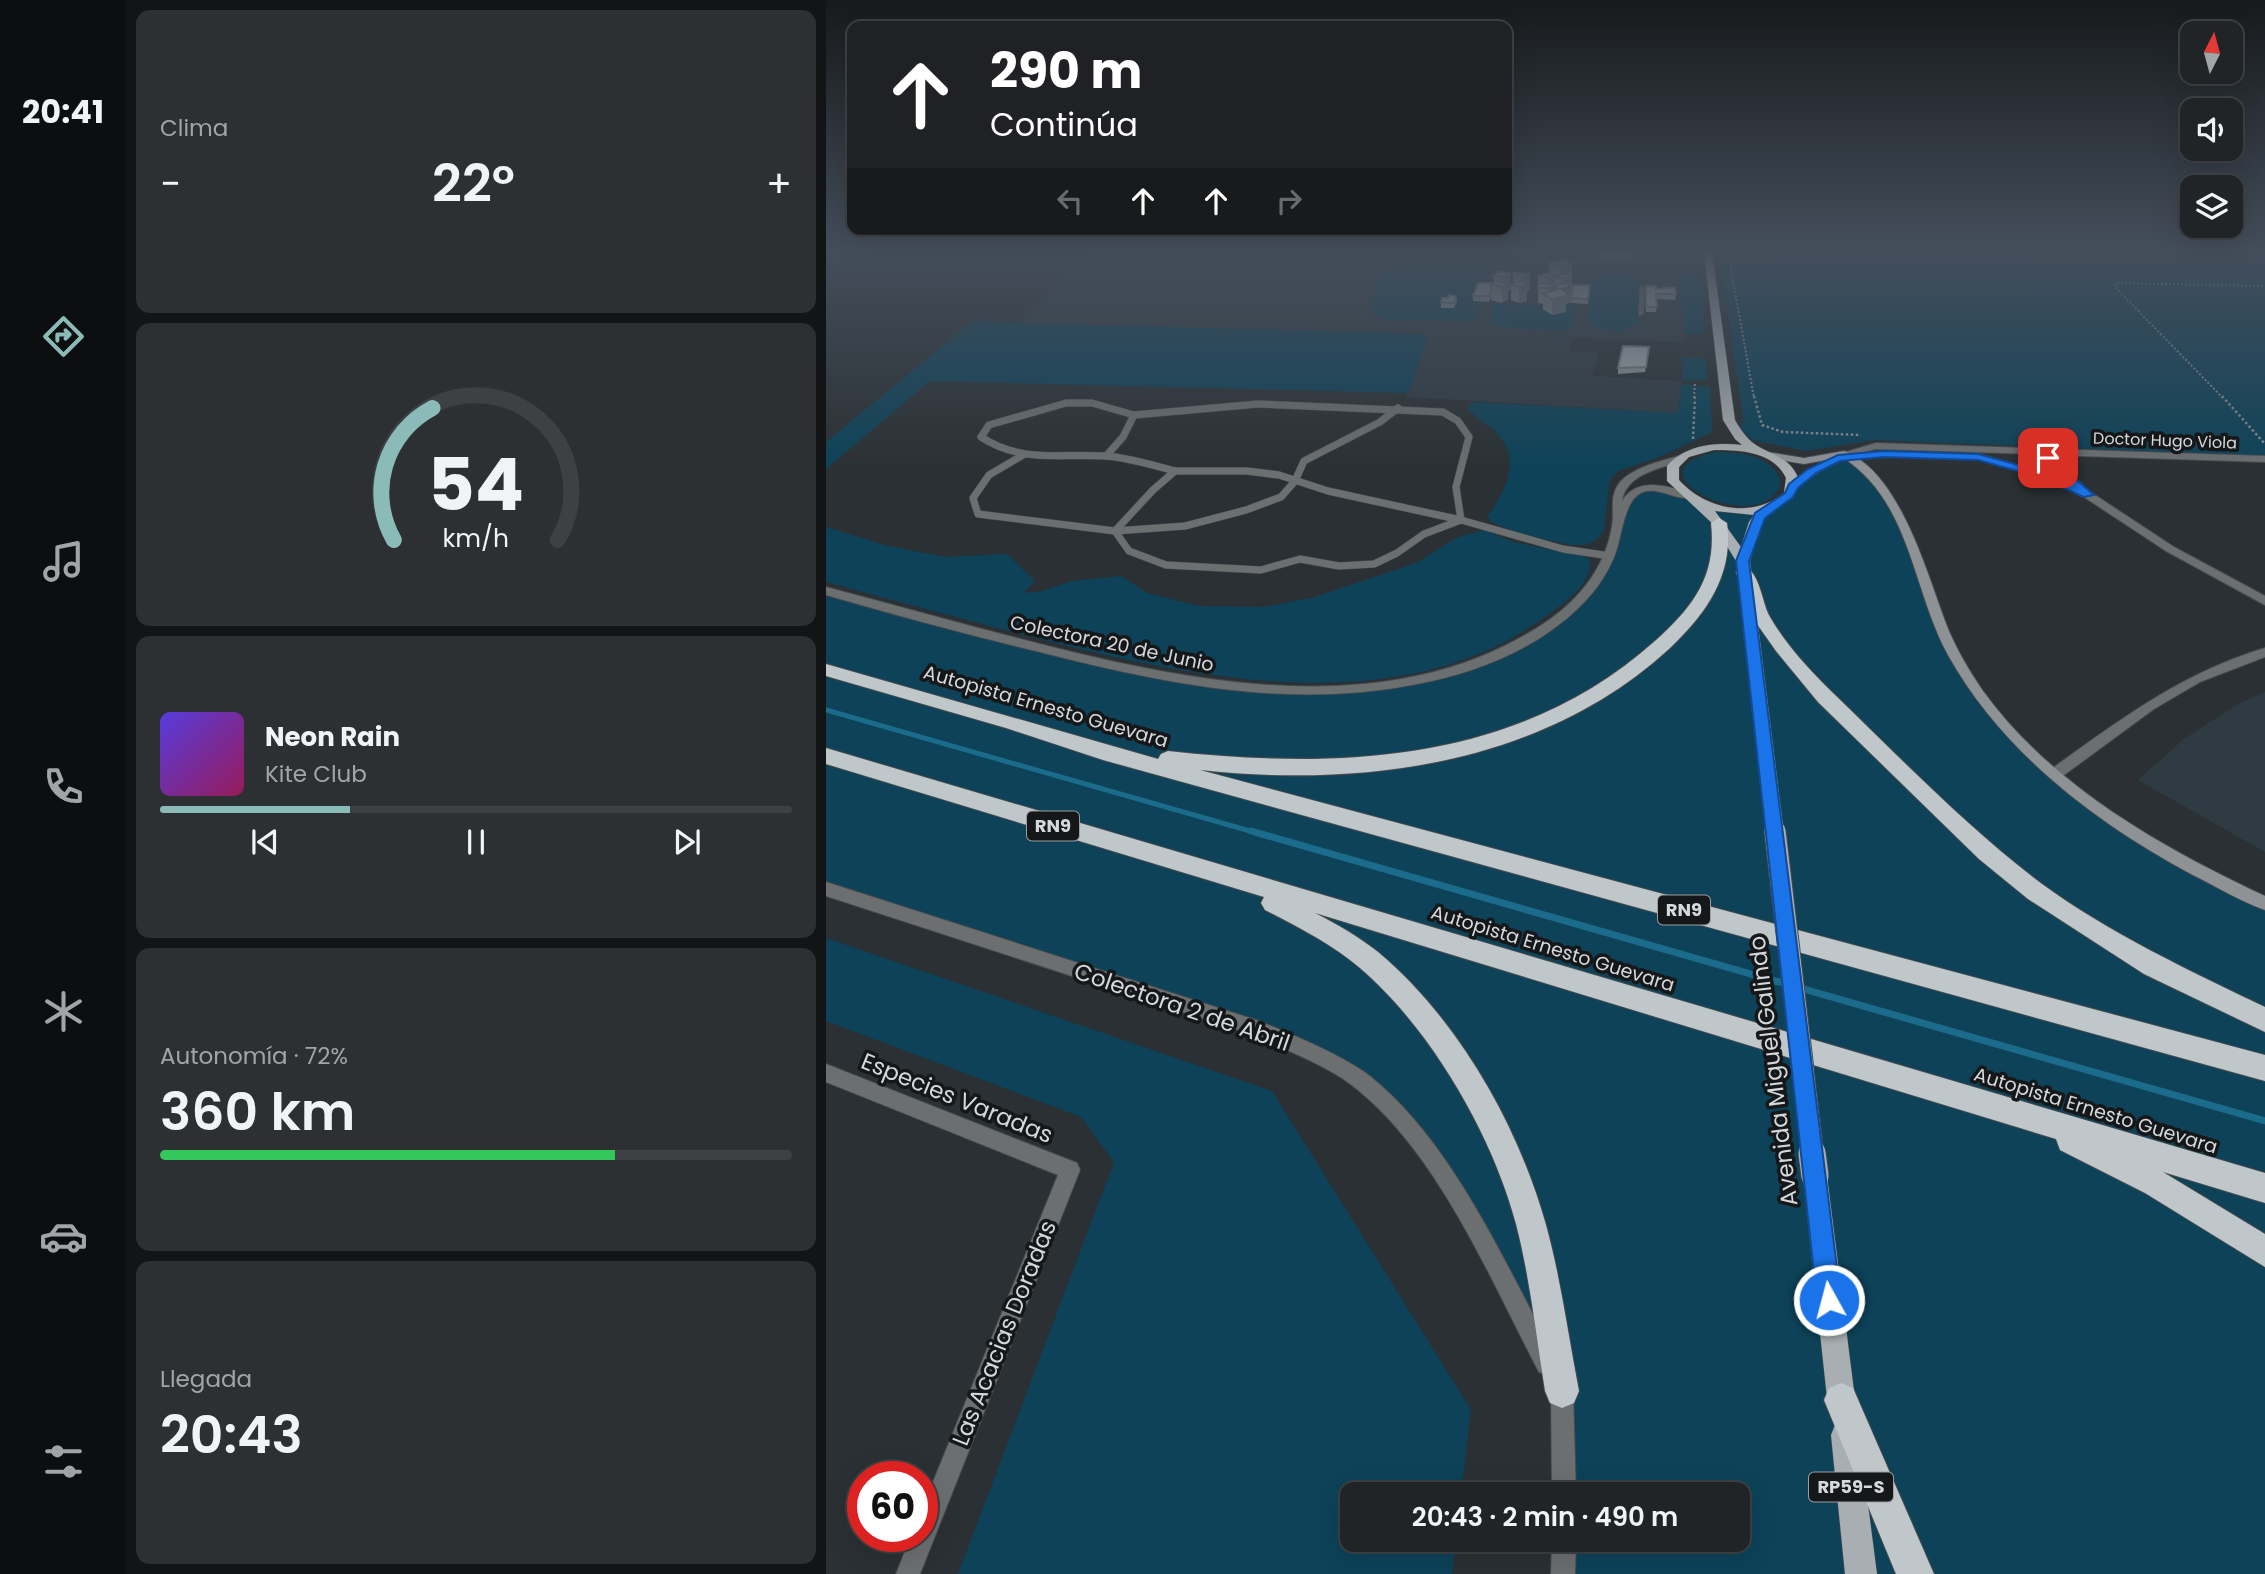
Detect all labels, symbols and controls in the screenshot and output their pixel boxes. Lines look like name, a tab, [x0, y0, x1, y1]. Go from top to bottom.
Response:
north arrow	[2180, 21, 2244, 84]
map controls	[2180, 21, 2243, 238]
text: 290 m	[990, 37, 1142, 105]
icon: ahead	[875, 49, 966, 140]
text: 20:41	[22, 89, 104, 134]
button: sound	[2180, 98, 2243, 161]
text: Continúa	[990, 102, 1138, 147]
text: Clima	[160, 112, 228, 144]
text: 22°	[432, 147, 515, 220]
text: −	[160, 157, 181, 210]
text: +	[766, 157, 792, 210]
button: layers	[2180, 175, 2243, 238]
icon: left	[1051, 182, 1089, 220]
icon: ahead	[1124, 182, 1162, 220]
icon: ahead	[1197, 182, 1235, 220]
icon: right	[1270, 182, 1308, 220]
icon: directions	[39, 312, 88, 361]
street label: Doctor Hugo Viola	[2093, 426, 2237, 455]
pin	[2018, 428, 2078, 488]
text: 54	[428, 435, 524, 536]
icon: arrive	[2029, 439, 2067, 477]
text: km/h	[443, 521, 509, 556]
icon: music	[39, 537, 88, 586]
street label: Colectora 20 de Junio	[1007, 609, 1216, 678]
street label: Autopista Ernesto Guevara	[920, 659, 1171, 754]
text: Neon Rain	[265, 719, 400, 755]
text: Kite Club	[265, 758, 367, 790]
icon: phone	[39, 762, 88, 811]
road number: RN9	[1027, 812, 1079, 840]
icon: previous	[246, 823, 284, 861]
icon: pause	[457, 823, 495, 861]
icon: next	[668, 823, 706, 861]
road number: RN9	[1658, 896, 1710, 925]
street label: Autopista Ernesto Guevara	[1428, 899, 1678, 998]
street label: Avenida Miguel Galindo	[1741, 934, 1805, 1208]
street label: Colectora 2 de Abril	[1070, 955, 1294, 1059]
icon: climate	[39, 987, 88, 1036]
text: Autonomía · 72%	[160, 1040, 348, 1072]
street label: Especies Varadas	[856, 1045, 1058, 1151]
street label: Autopista Ernesto Guevara	[1971, 1061, 2221, 1160]
text: 360 km	[160, 1075, 355, 1148]
icon: car	[39, 1212, 88, 1261]
street label: Las Acacias Doradas	[944, 1216, 1064, 1450]
position arrow	[1792, 1263, 1866, 1337]
text: Llegada	[160, 1363, 252, 1395]
text: 20:43	[160, 1398, 303, 1471]
icon: filters	[39, 1437, 88, 1486]
speed limit sign: 60	[847, 1461, 938, 1552]
road number: RP59-S	[1809, 1472, 1893, 1502]
text: 20:43 · 2 min · 490 m	[1412, 1499, 1678, 1535]

